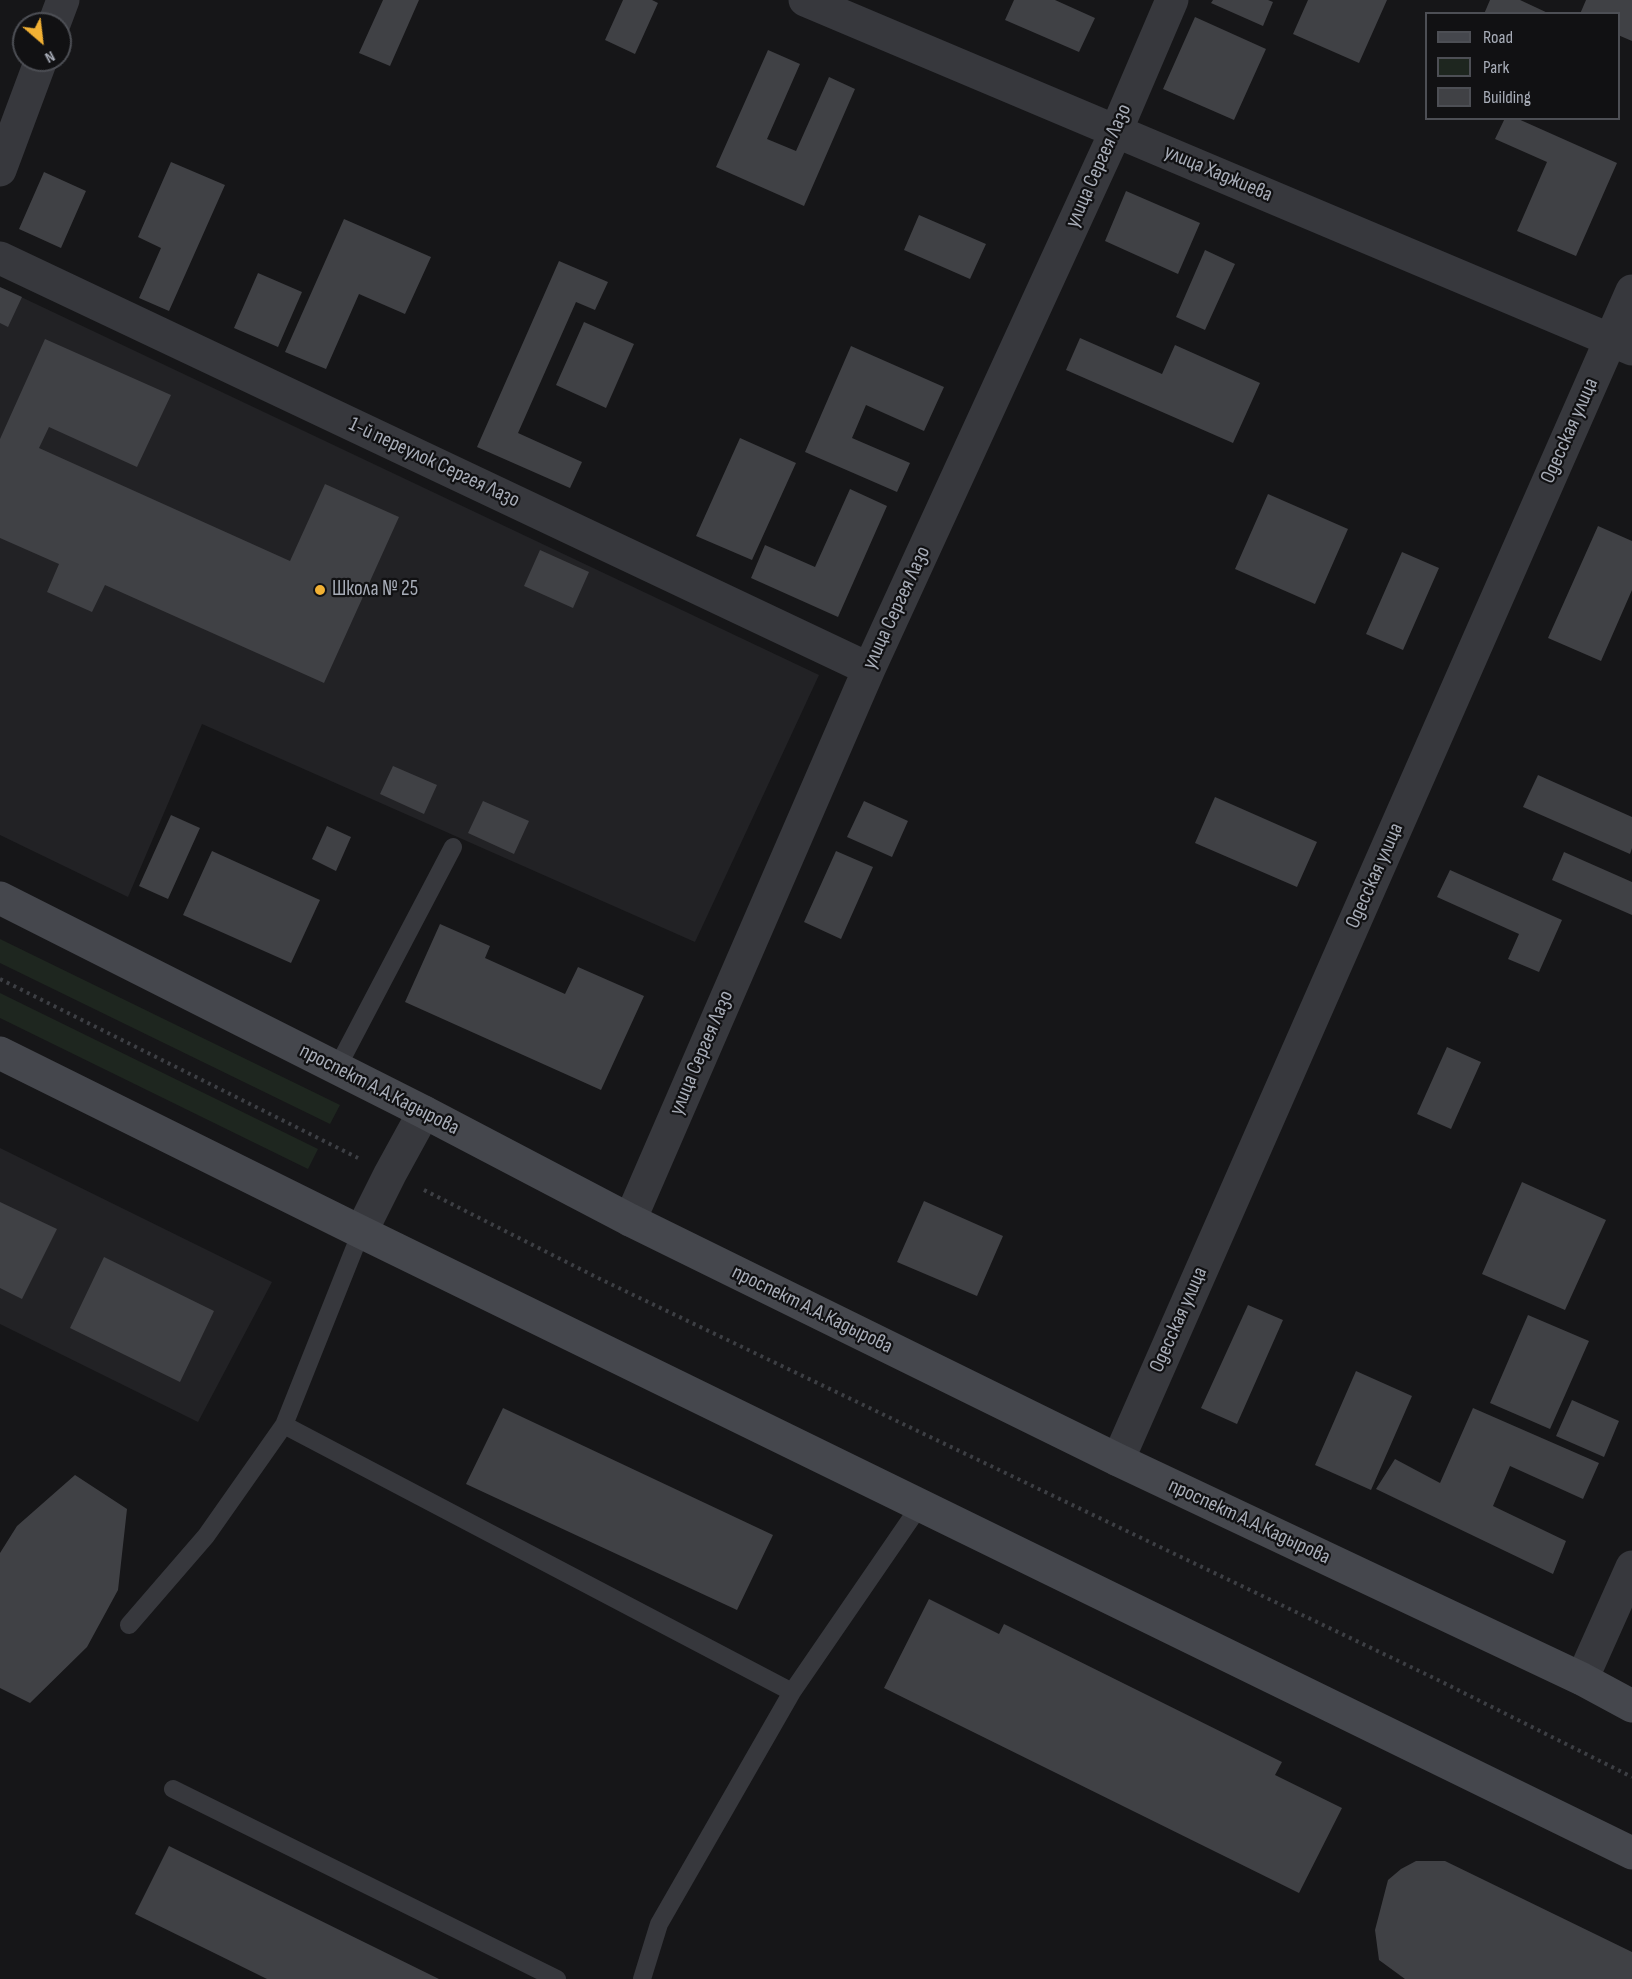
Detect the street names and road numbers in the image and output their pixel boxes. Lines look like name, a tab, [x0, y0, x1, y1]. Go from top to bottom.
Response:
street label: улица Сергея Лазо	[1060, 100, 1138, 232]
street label: улица Хаджиева	[1160, 140, 1276, 208]
street label: Одесская улица	[1536, 374, 1604, 488]
street label: 1-й переулок Сергея Лазо	[345, 412, 523, 514]
street label: улица Сергея Лазо	[858, 543, 936, 673]
street label: Одесская улица	[1341, 819, 1409, 933]
street label: улица Сергея Лазо	[664, 987, 740, 1119]
street label: проспект А.А.Кадырова	[295, 1039, 463, 1141]
street label: проспект А.А.Кадырова	[728, 1260, 896, 1360]
street label: Одесская улица	[1145, 1263, 1213, 1377]
street label: проспект А.А.Кадырова	[1164, 1473, 1334, 1571]

